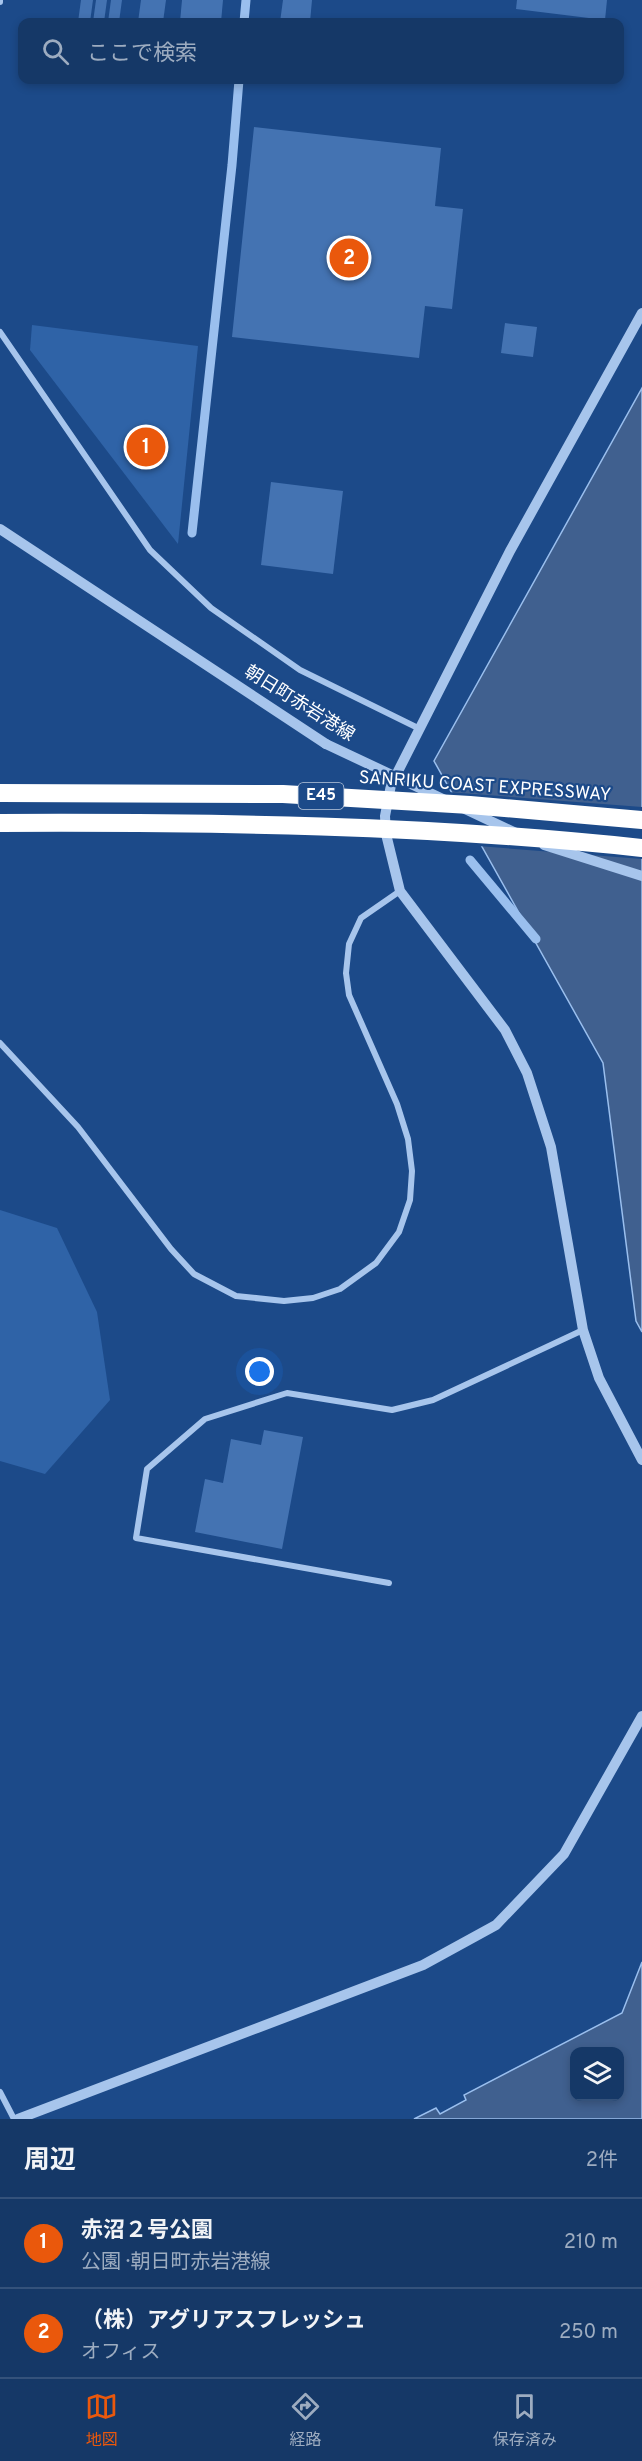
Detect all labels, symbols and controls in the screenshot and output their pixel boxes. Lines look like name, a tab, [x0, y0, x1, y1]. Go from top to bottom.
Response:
search box	[18, 18, 624, 84]
icon: search	[39, 35, 72, 68]
text: ここで検索	[87, 41, 197, 68]
pin: 2	[330, 236, 368, 280]
pin: 1	[126, 424, 166, 470]
street label: 朝日町赤岩港線	[239, 661, 359, 747]
street label: SANRIKU COAST EXPRESSWAY	[358, 767, 612, 807]
road number: E45	[298, 783, 344, 809]
your location	[245, 1357, 274, 1386]
map controls	[570, 2047, 624, 2101]
button: layers	[570, 2047, 624, 2101]
text: 周辺	[24, 2145, 76, 2178]
text: 2件	[586, 2148, 618, 2174]
text: 赤沼２号公園	[81, 2218, 213, 2245]
text: 1	[40, 2230, 48, 2256]
text: 210 m	[564, 2230, 618, 2256]
text: 公園 · 朝日町赤岩港線	[81, 2250, 270, 2276]
text: （株）アグリアスフレッシュ	[81, 2308, 366, 2335]
text: 2	[37, 2320, 50, 2346]
text: 250 m	[559, 2320, 618, 2346]
text: オフィス	[81, 2340, 161, 2366]
tab: 地図	[85, 2390, 118, 2451]
tab: 経路	[289, 2390, 322, 2451]
tab: 保存済み	[493, 2390, 557, 2451]

